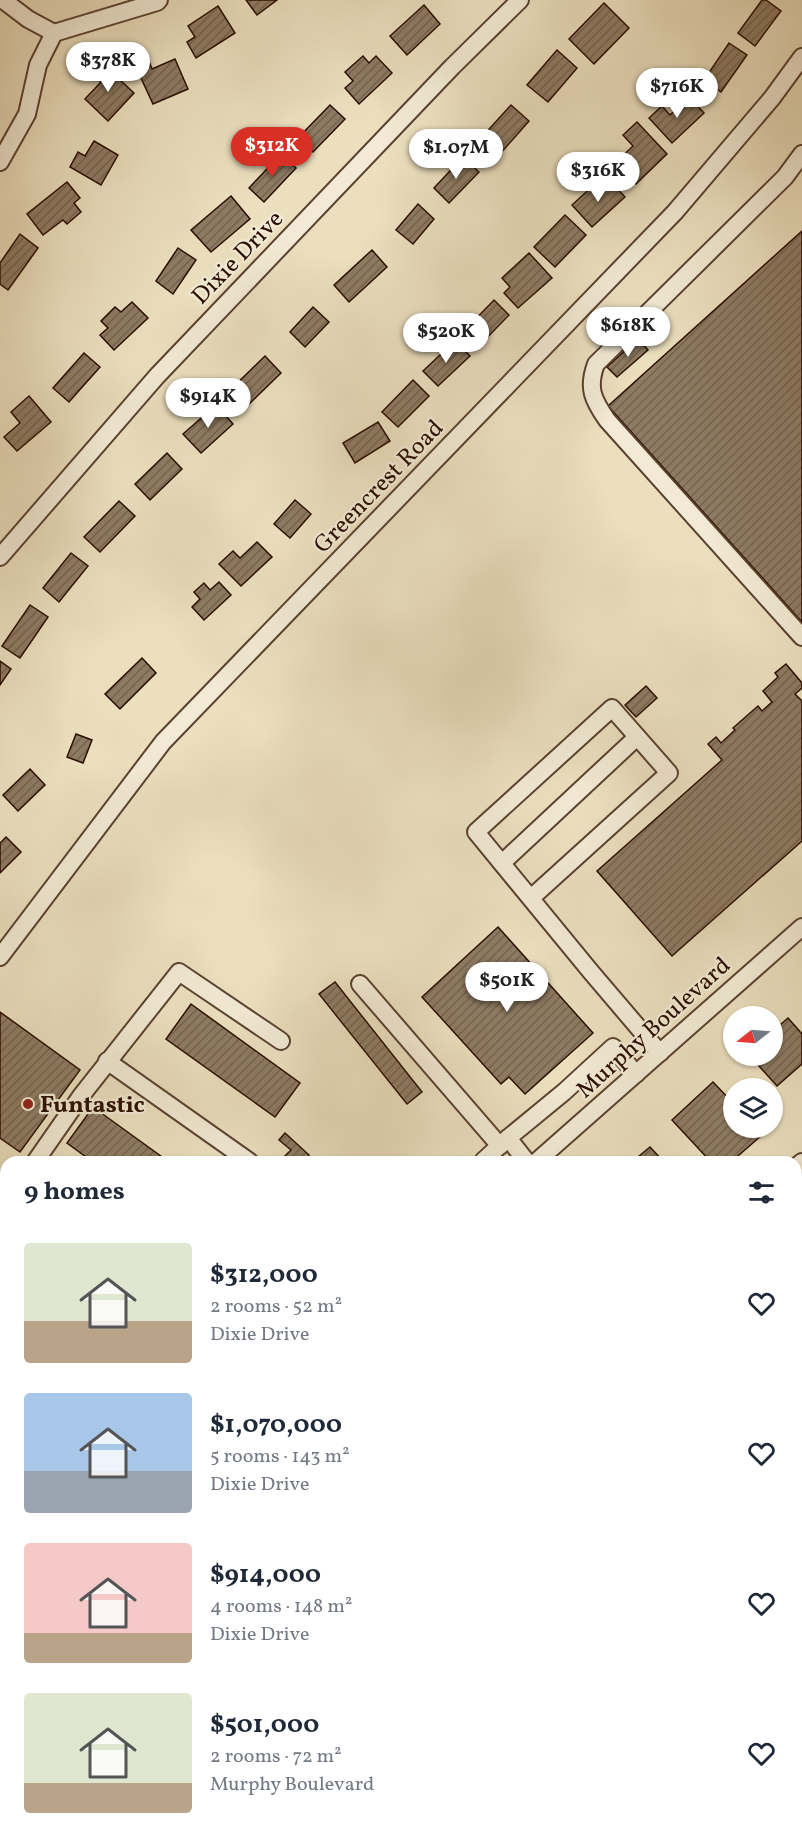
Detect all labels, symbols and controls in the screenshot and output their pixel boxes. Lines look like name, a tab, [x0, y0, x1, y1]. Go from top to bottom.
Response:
pin: $378K	[66, 42, 150, 93]
text: $378K	[80, 47, 136, 75]
pin: $716K	[635, 68, 719, 119]
text: $716K	[650, 73, 704, 101]
pin: $312K	[230, 127, 314, 178]
pin: $1.07M	[407, 129, 505, 180]
text: $312K	[245, 132, 299, 160]
text: $1.07M	[423, 134, 489, 162]
pin: $316K	[556, 152, 640, 203]
text: $316K	[571, 157, 625, 185]
street label: Dixie Drive	[185, 204, 292, 313]
pin: $618K	[586, 307, 670, 358]
text: $618K	[600, 312, 656, 340]
pin: $520K	[404, 313, 488, 364]
text: $520K	[417, 318, 475, 346]
pin: $914K	[166, 378, 250, 429]
text: $914K	[180, 383, 236, 411]
street label: Greencrest Road	[307, 413, 452, 562]
street label: Murphy Boulevard	[570, 950, 739, 1107]
pin: $501K	[465, 962, 549, 1013]
text: $501K	[479, 967, 535, 995]
north arrow	[723, 1006, 783, 1066]
map controls	[723, 1006, 783, 1138]
button: layers	[723, 1078, 783, 1138]
place label: Funtastic	[40, 1089, 145, 1123]
marker: Funtastic	[21, 1097, 35, 1111]
text: 9 homes	[24, 1174, 125, 1210]
icon: filters	[745, 1176, 778, 1209]
text: $312,000	[210, 1257, 318, 1293]
icon: home	[72, 1267, 144, 1339]
icon: heart	[745, 1287, 778, 1320]
text: 2 rooms · 52 m²	[210, 1293, 342, 1321]
text: Dixie Drive	[210, 1321, 309, 1349]
text: $1,070,000	[210, 1407, 342, 1443]
icon: home	[72, 1417, 144, 1489]
icon: heart	[745, 1437, 778, 1470]
text: 5 rooms · 143 m²	[210, 1443, 350, 1471]
text: Dixie Drive	[210, 1471, 309, 1499]
text: $914,000	[210, 1557, 321, 1593]
icon: home	[72, 1567, 144, 1639]
icon: heart	[745, 1587, 778, 1620]
text: 4 rooms · 148 m²	[210, 1593, 352, 1621]
text: Dixie Drive	[210, 1621, 309, 1649]
text: $501,000	[210, 1707, 319, 1743]
icon: home	[72, 1717, 144, 1789]
icon: heart	[745, 1737, 778, 1770]
text: 2 rooms · 72 m²	[210, 1743, 342, 1771]
text: Murphy Boulevard	[210, 1771, 374, 1799]

